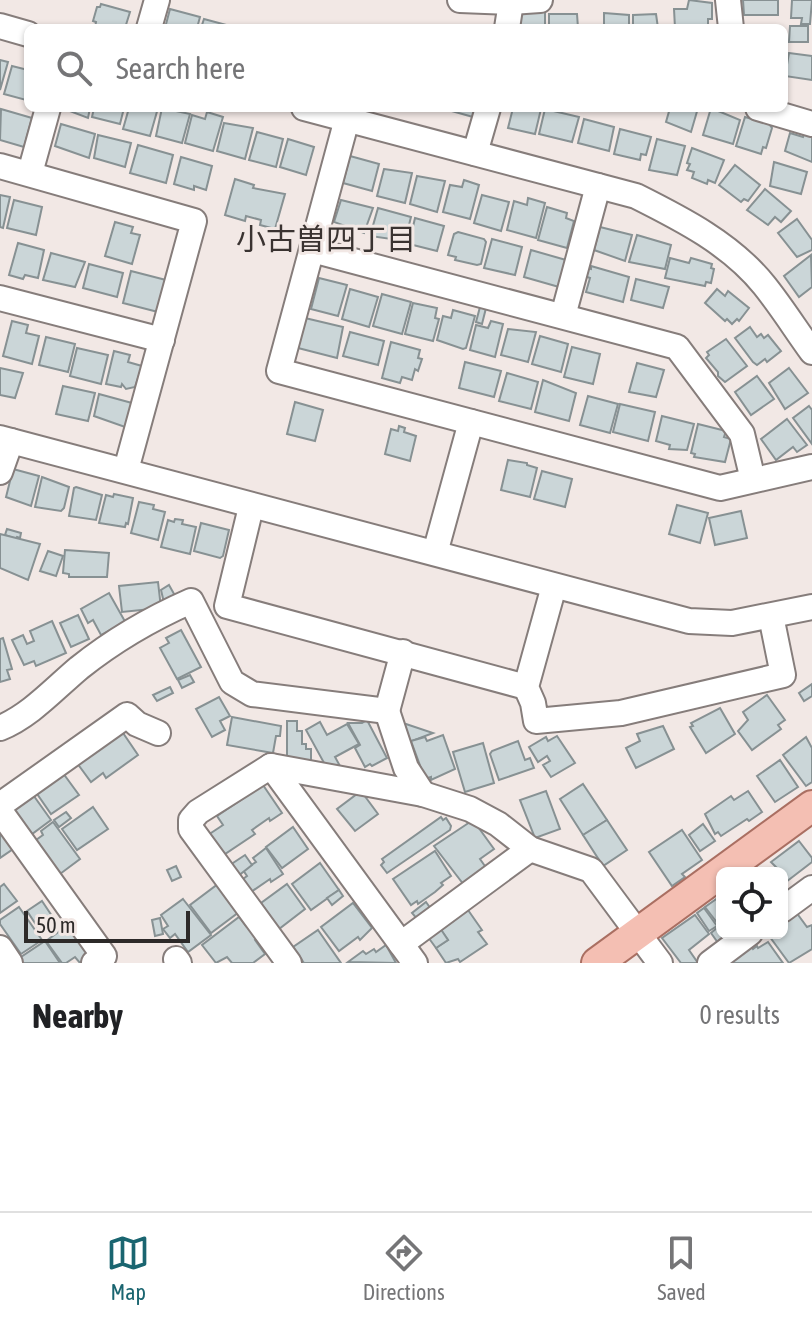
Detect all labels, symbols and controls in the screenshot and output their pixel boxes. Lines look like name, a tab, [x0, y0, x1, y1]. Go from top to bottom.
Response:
search box	[24, 24, 788, 112]
icon: search	[52, 46, 96, 90]
text: Search here	[116, 51, 245, 85]
district label: 小古曽四丁目	[236, 222, 416, 256]
map controls	[716, 867, 788, 939]
button: locate	[716, 867, 788, 939]
scale bar	[24, 907, 190, 943]
text: 50 m	[36, 912, 76, 938]
text: Nearby	[32, 996, 123, 1035]
text: 0 results	[699, 1000, 780, 1030]
tab: Map	[106, 1231, 150, 1305]
tab: Directions	[363, 1231, 445, 1305]
tab: Saved	[657, 1231, 706, 1305]

